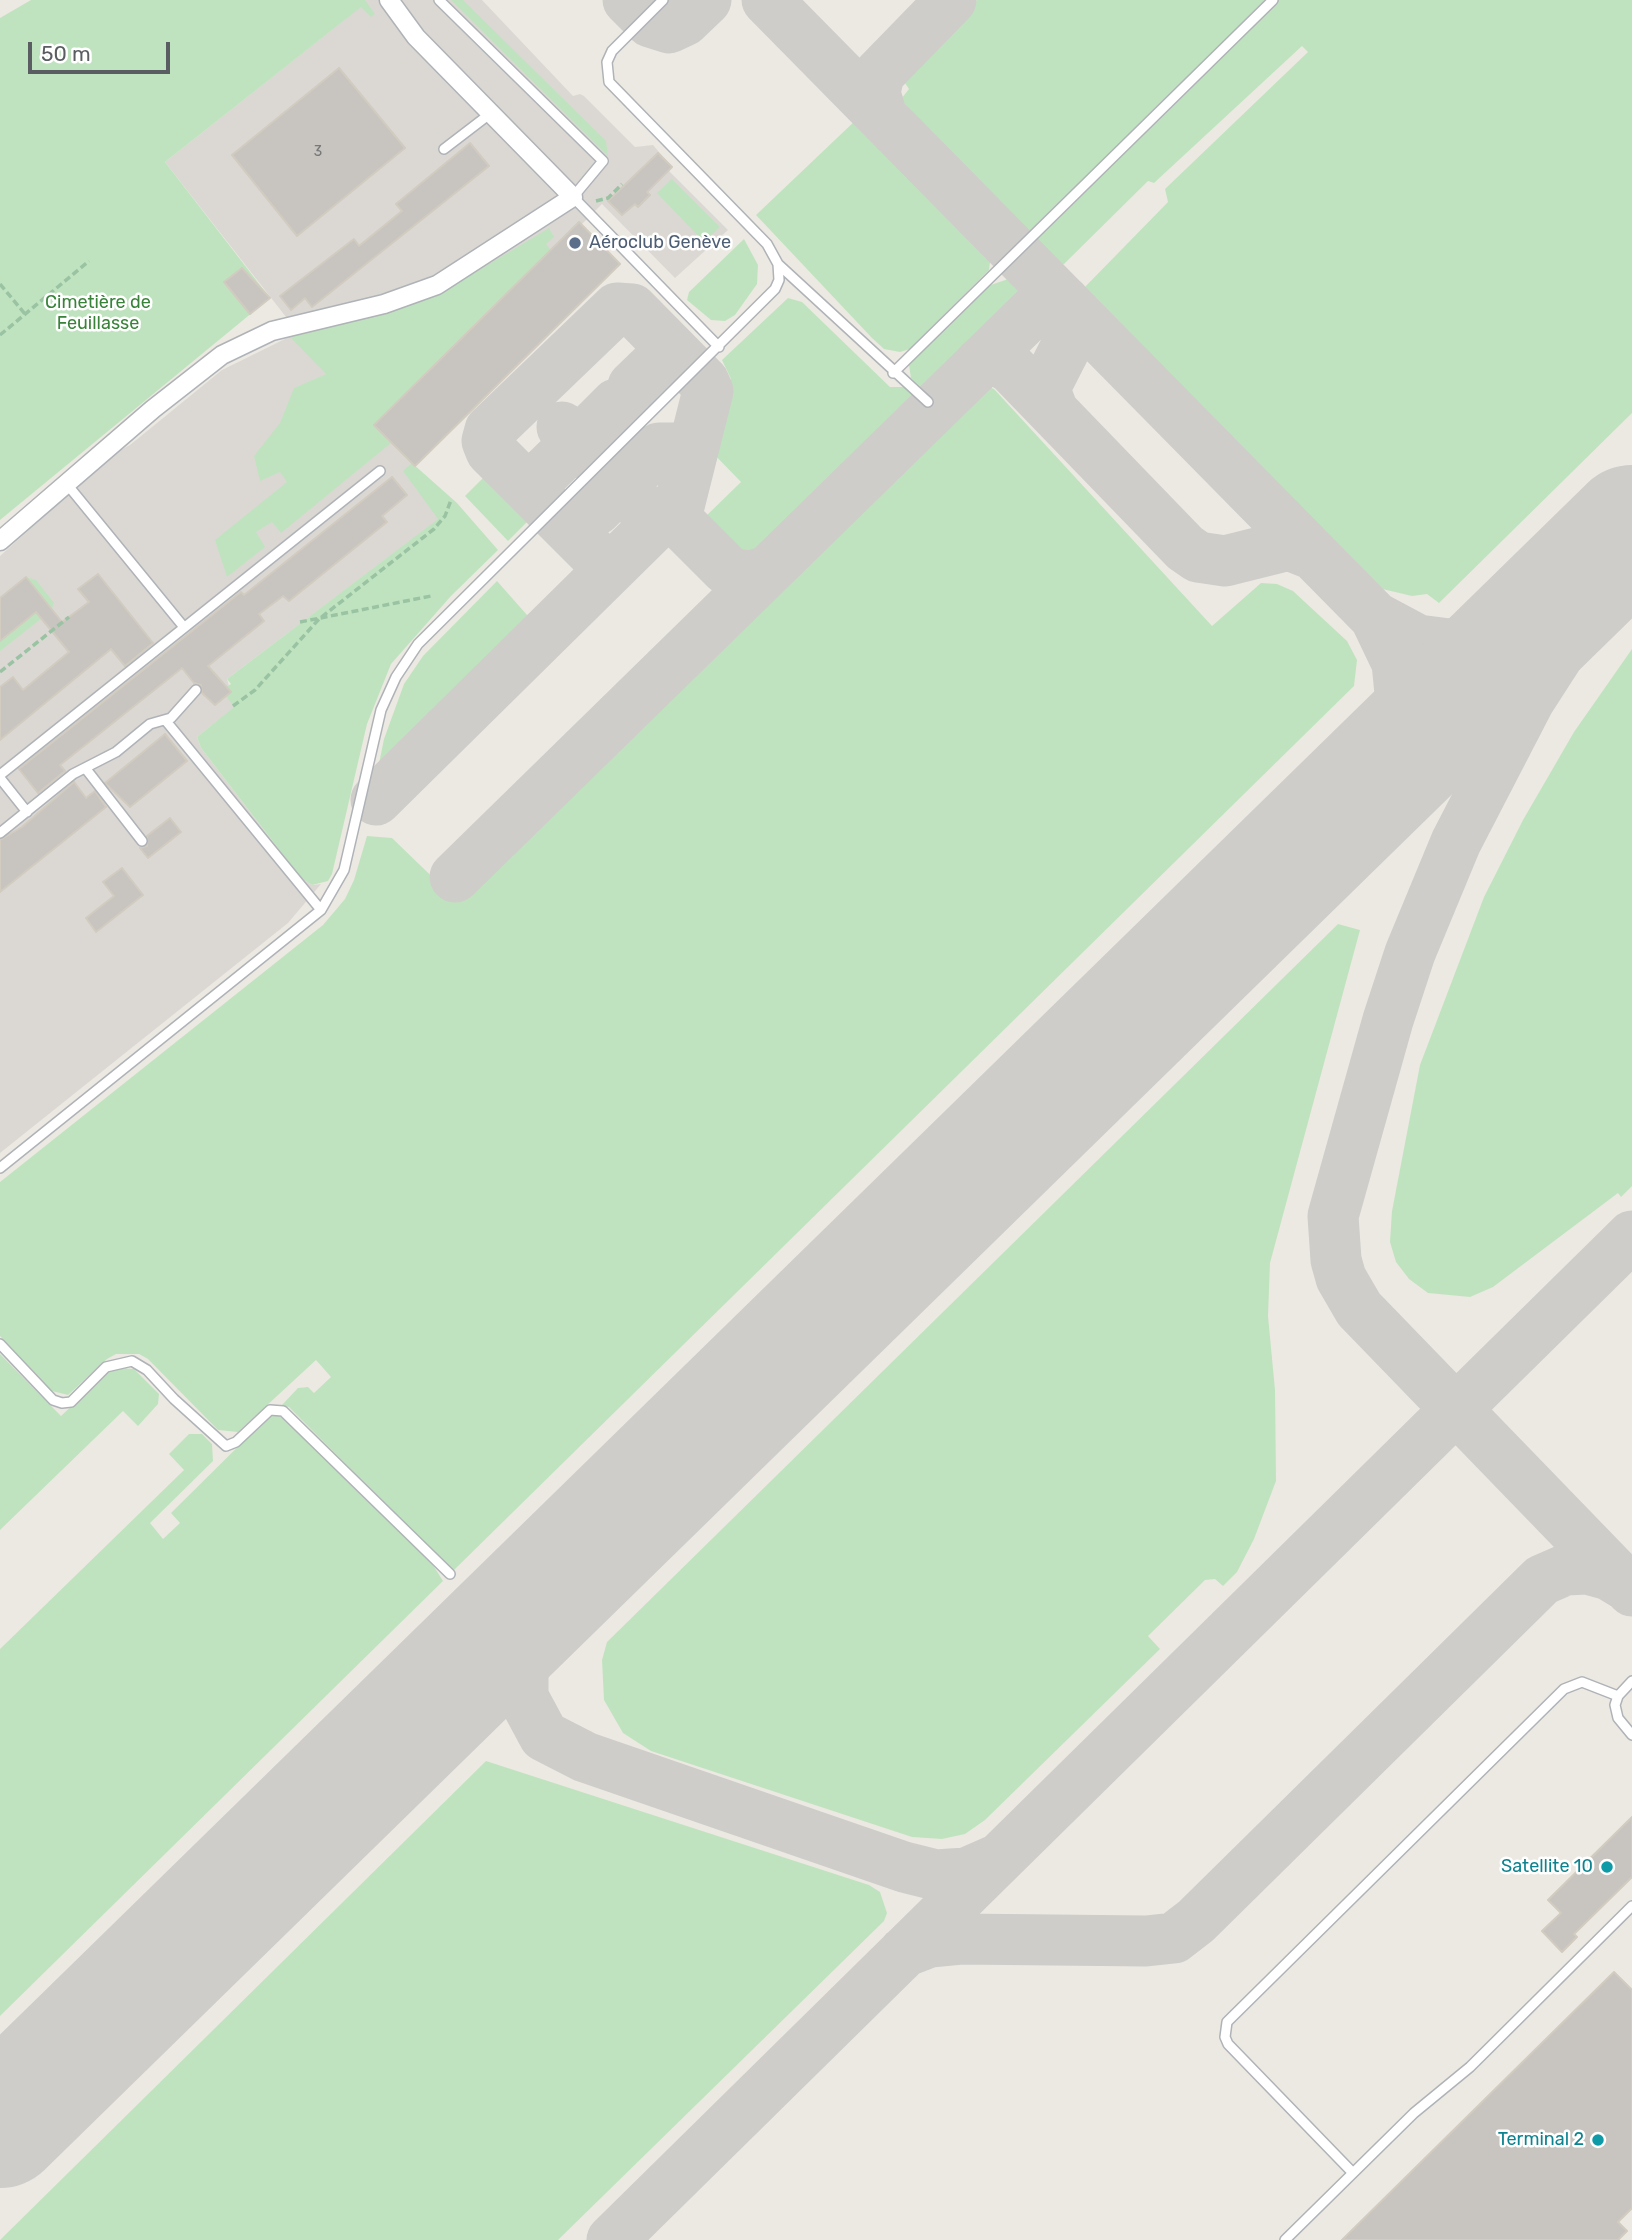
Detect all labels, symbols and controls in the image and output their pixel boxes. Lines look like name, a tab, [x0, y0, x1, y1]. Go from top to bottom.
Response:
scale bar	[32, 28, 173, 72]
text: 50 m	[41, 41, 91, 66]
house number: 3	[314, 144, 322, 160]
place label: Aéroclub Genève	[589, 232, 731, 254]
marker: Aéroclub Genève	[567, 235, 583, 251]
park label: Cimetière de Feuillasse	[45, 292, 151, 334]
place label: Satellite 10	[1501, 1856, 1593, 1878]
marker: Satellite 10	[1599, 1859, 1615, 1875]
place label: Terminal 2	[1498, 2129, 1584, 2151]
marker: Terminal 2	[1590, 2132, 1606, 2148]

